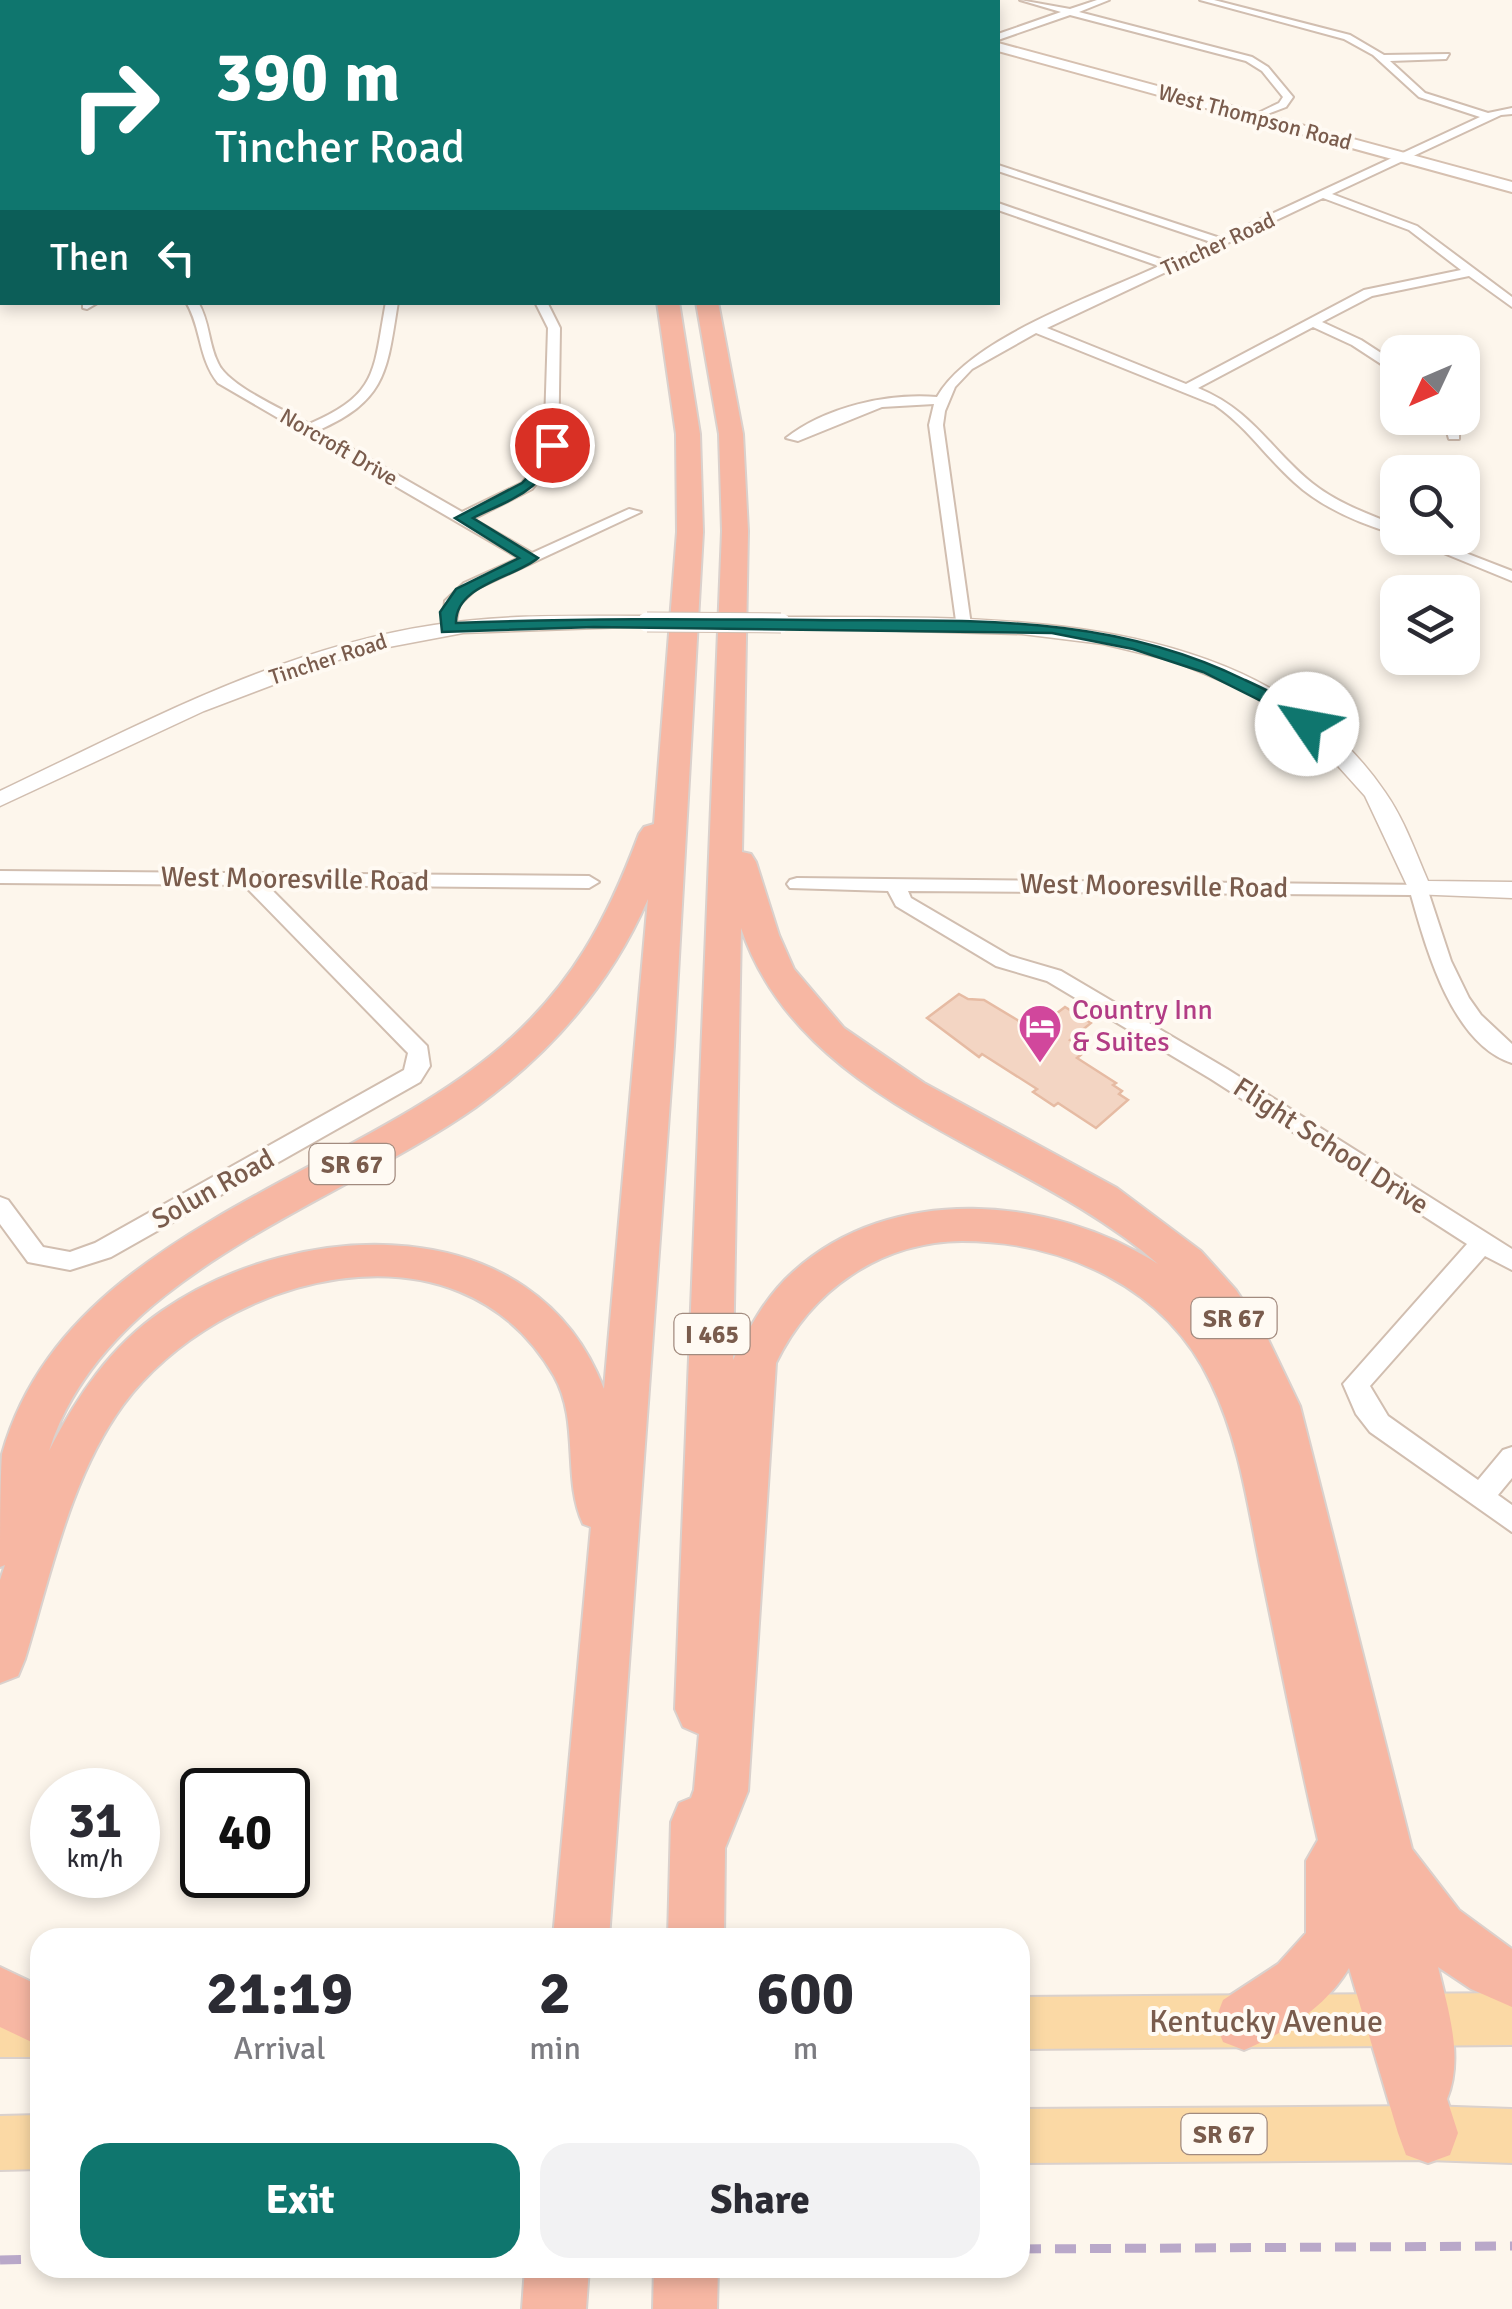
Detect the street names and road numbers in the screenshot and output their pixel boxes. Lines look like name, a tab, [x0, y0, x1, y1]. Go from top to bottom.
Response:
street label: West Thompson Road	[1155, 78, 1355, 156]
street label: Tincher Road	[1157, 206, 1279, 282]
street label: Norcroft Drive	[275, 402, 403, 492]
street label: Tincher Road	[266, 627, 390, 691]
street label: West Mooresville Road	[160, 860, 430, 898]
street label: West Mooresville Road	[1019, 867, 1289, 905]
street label: Flight School Drive	[1227, 1070, 1435, 1222]
street label: Solun Road	[146, 1141, 280, 1237]
road number: SR 67	[310, 1144, 394, 1184]
road number: SR 67	[1192, 1298, 1276, 1338]
road number: I 465	[674, 1314, 750, 1354]
street label: Kentucky Avenue	[1149, 2002, 1383, 2041]
road number: SR 67	[1182, 2114, 1266, 2154]

